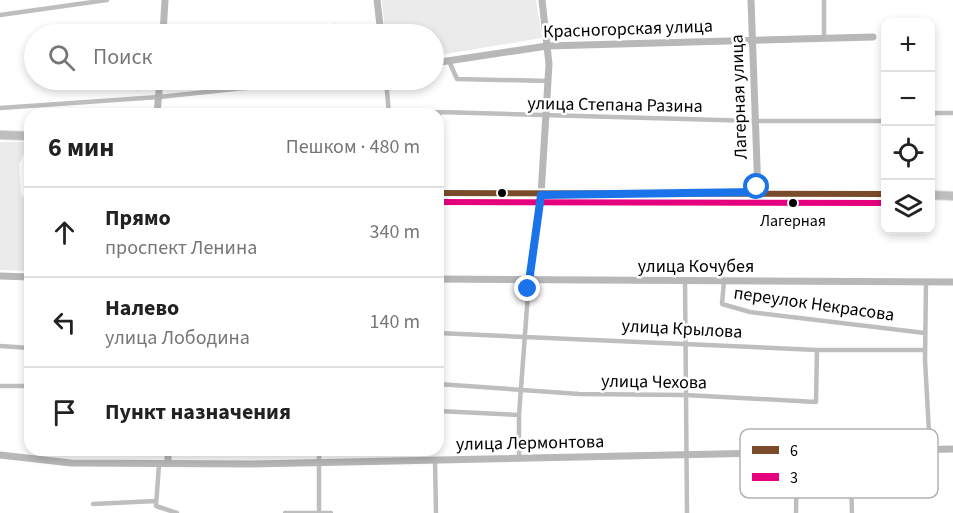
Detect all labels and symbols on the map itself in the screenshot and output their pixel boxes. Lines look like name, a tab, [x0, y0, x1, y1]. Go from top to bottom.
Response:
street label: Красногорская улица	[543, 14, 713, 44]
street label: Лагерная улица	[724, 34, 754, 160]
street label: улица Степана Разина	[527, 91, 703, 119]
route start	[743, 173, 769, 199]
unlabelled marker	[496, 187, 508, 199]
marker: Лагерная	[787, 197, 799, 209]
place label: Лагерная	[760, 210, 826, 232]
street label: улица Кочубея	[638, 254, 754, 279]
route end	[514, 275, 540, 301]
street label: переулок Некрасова	[732, 280, 896, 328]
street label: улица Крылова	[621, 313, 743, 345]
street label: улица Чехова	[601, 369, 707, 395]
street label: улица Лермонтова	[456, 429, 604, 457]
legend	[740, 429, 938, 498]
text: 6	[790, 440, 798, 462]
text: 3	[790, 467, 798, 489]

